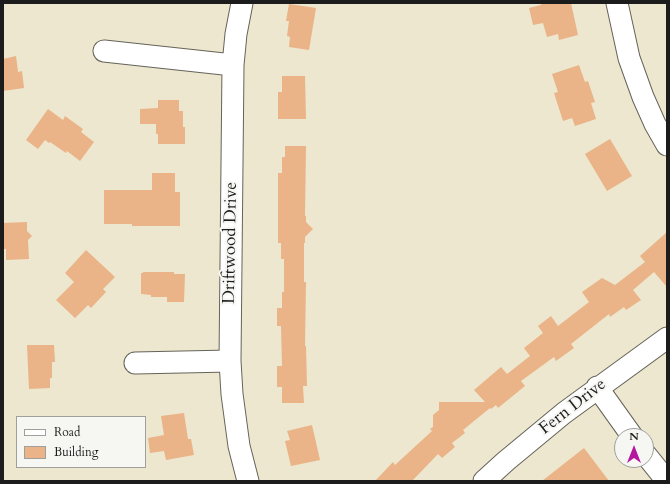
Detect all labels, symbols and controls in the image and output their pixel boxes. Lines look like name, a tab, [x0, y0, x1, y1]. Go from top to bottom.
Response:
street label: Driftwood Drive	[220, 182, 242, 304]
street label: Fern Drive	[536, 375, 610, 439]
legend	[16, 416, 146, 468]
text: Road	[54, 424, 80, 440]
north arrow	[614, 428, 654, 468]
text: N	[629, 429, 639, 444]
text: Building	[54, 444, 98, 460]

